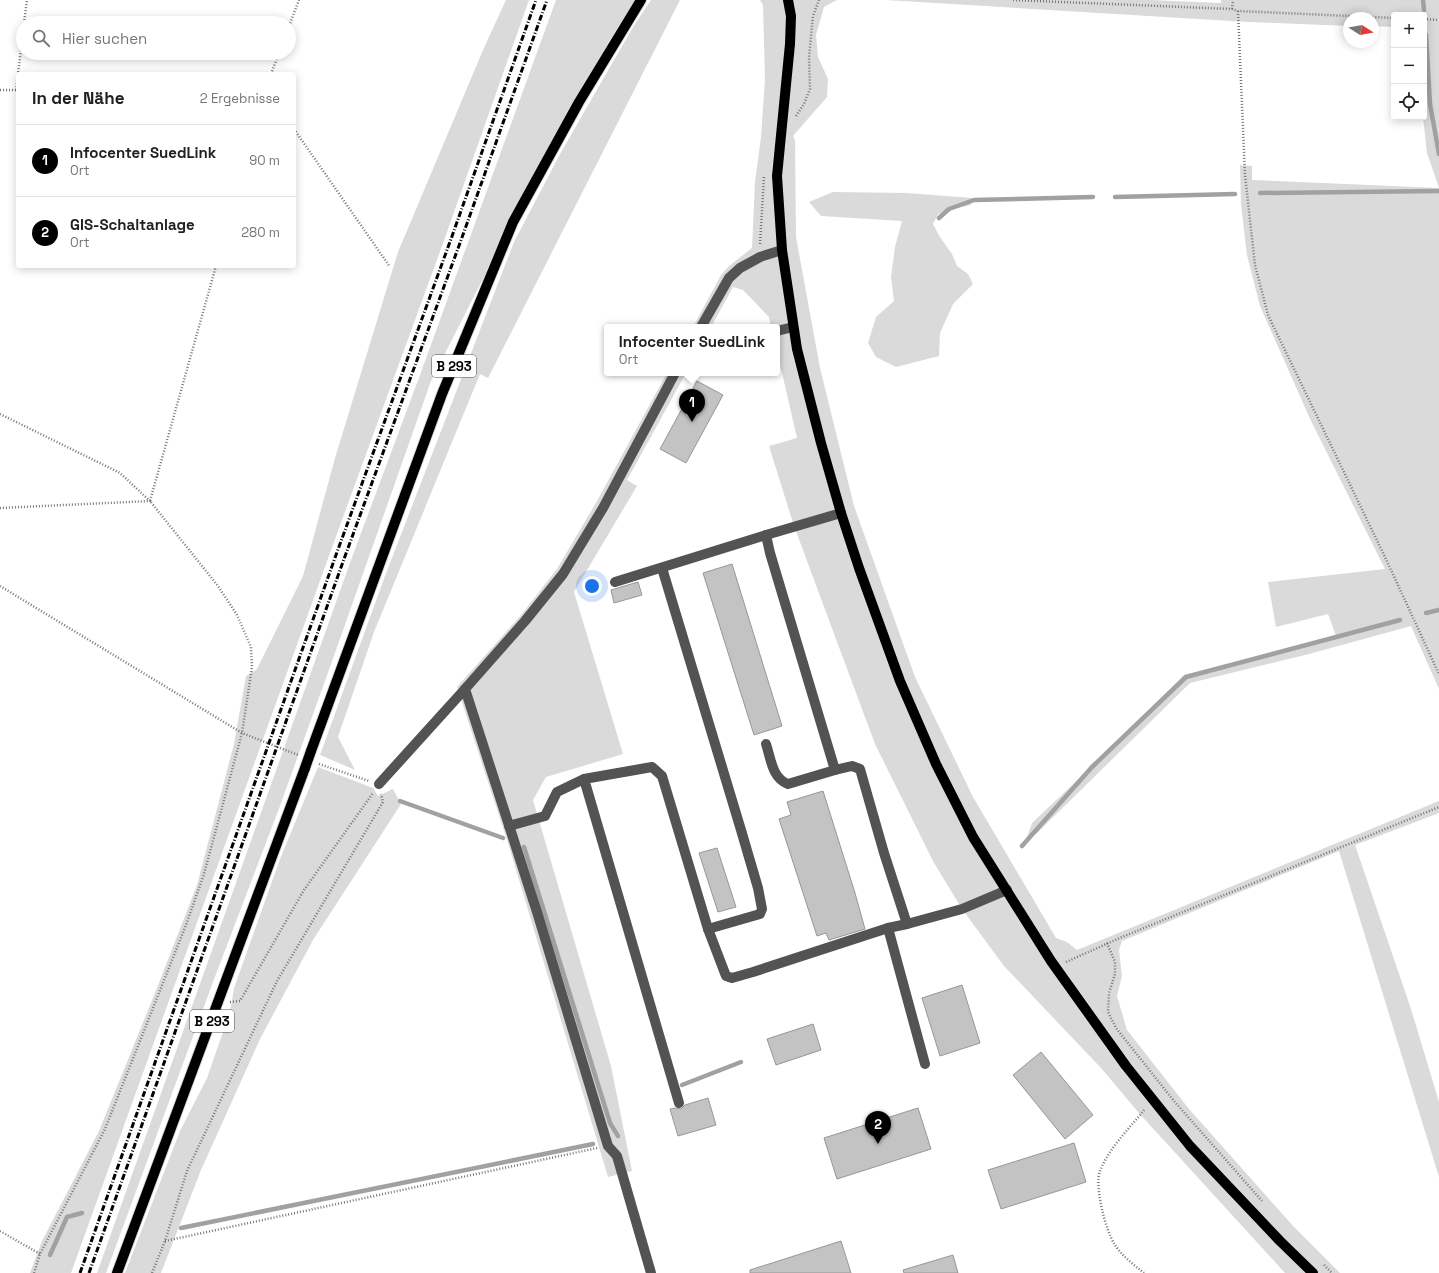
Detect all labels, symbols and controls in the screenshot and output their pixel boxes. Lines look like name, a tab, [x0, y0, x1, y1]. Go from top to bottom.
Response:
north arrow	[1343, 12, 1379, 48]
map controls	[1391, 12, 1427, 120]
button: +	[1391, 12, 1427, 48]
search box	[16, 16, 296, 60]
icon: search	[30, 27, 52, 49]
text: Hier suchen	[62, 29, 147, 48]
button: −	[1391, 48, 1427, 84]
button: locate	[1391, 84, 1427, 120]
text: In der Nähe	[32, 87, 124, 109]
text: 2 Ergebnisse	[200, 90, 280, 107]
text: Infocenter SuedLink	[70, 143, 216, 162]
text: 1	[42, 152, 48, 169]
text: 90 m	[249, 152, 280, 169]
text: Ort	[70, 162, 90, 179]
text: GIS-Schaltanlage	[70, 215, 195, 234]
text: 2	[41, 224, 49, 241]
text: 280 m	[241, 224, 280, 241]
text: Ort	[70, 234, 90, 251]
popup	[604, 324, 780, 376]
text: Infocenter SuedLink	[619, 332, 765, 351]
text: Ort	[619, 351, 638, 368]
road number: B 293	[432, 355, 476, 377]
pin: 1	[679, 389, 705, 422]
your location	[582, 576, 602, 596]
road number: B 293	[190, 1010, 234, 1032]
pin: 2	[865, 1111, 891, 1144]

